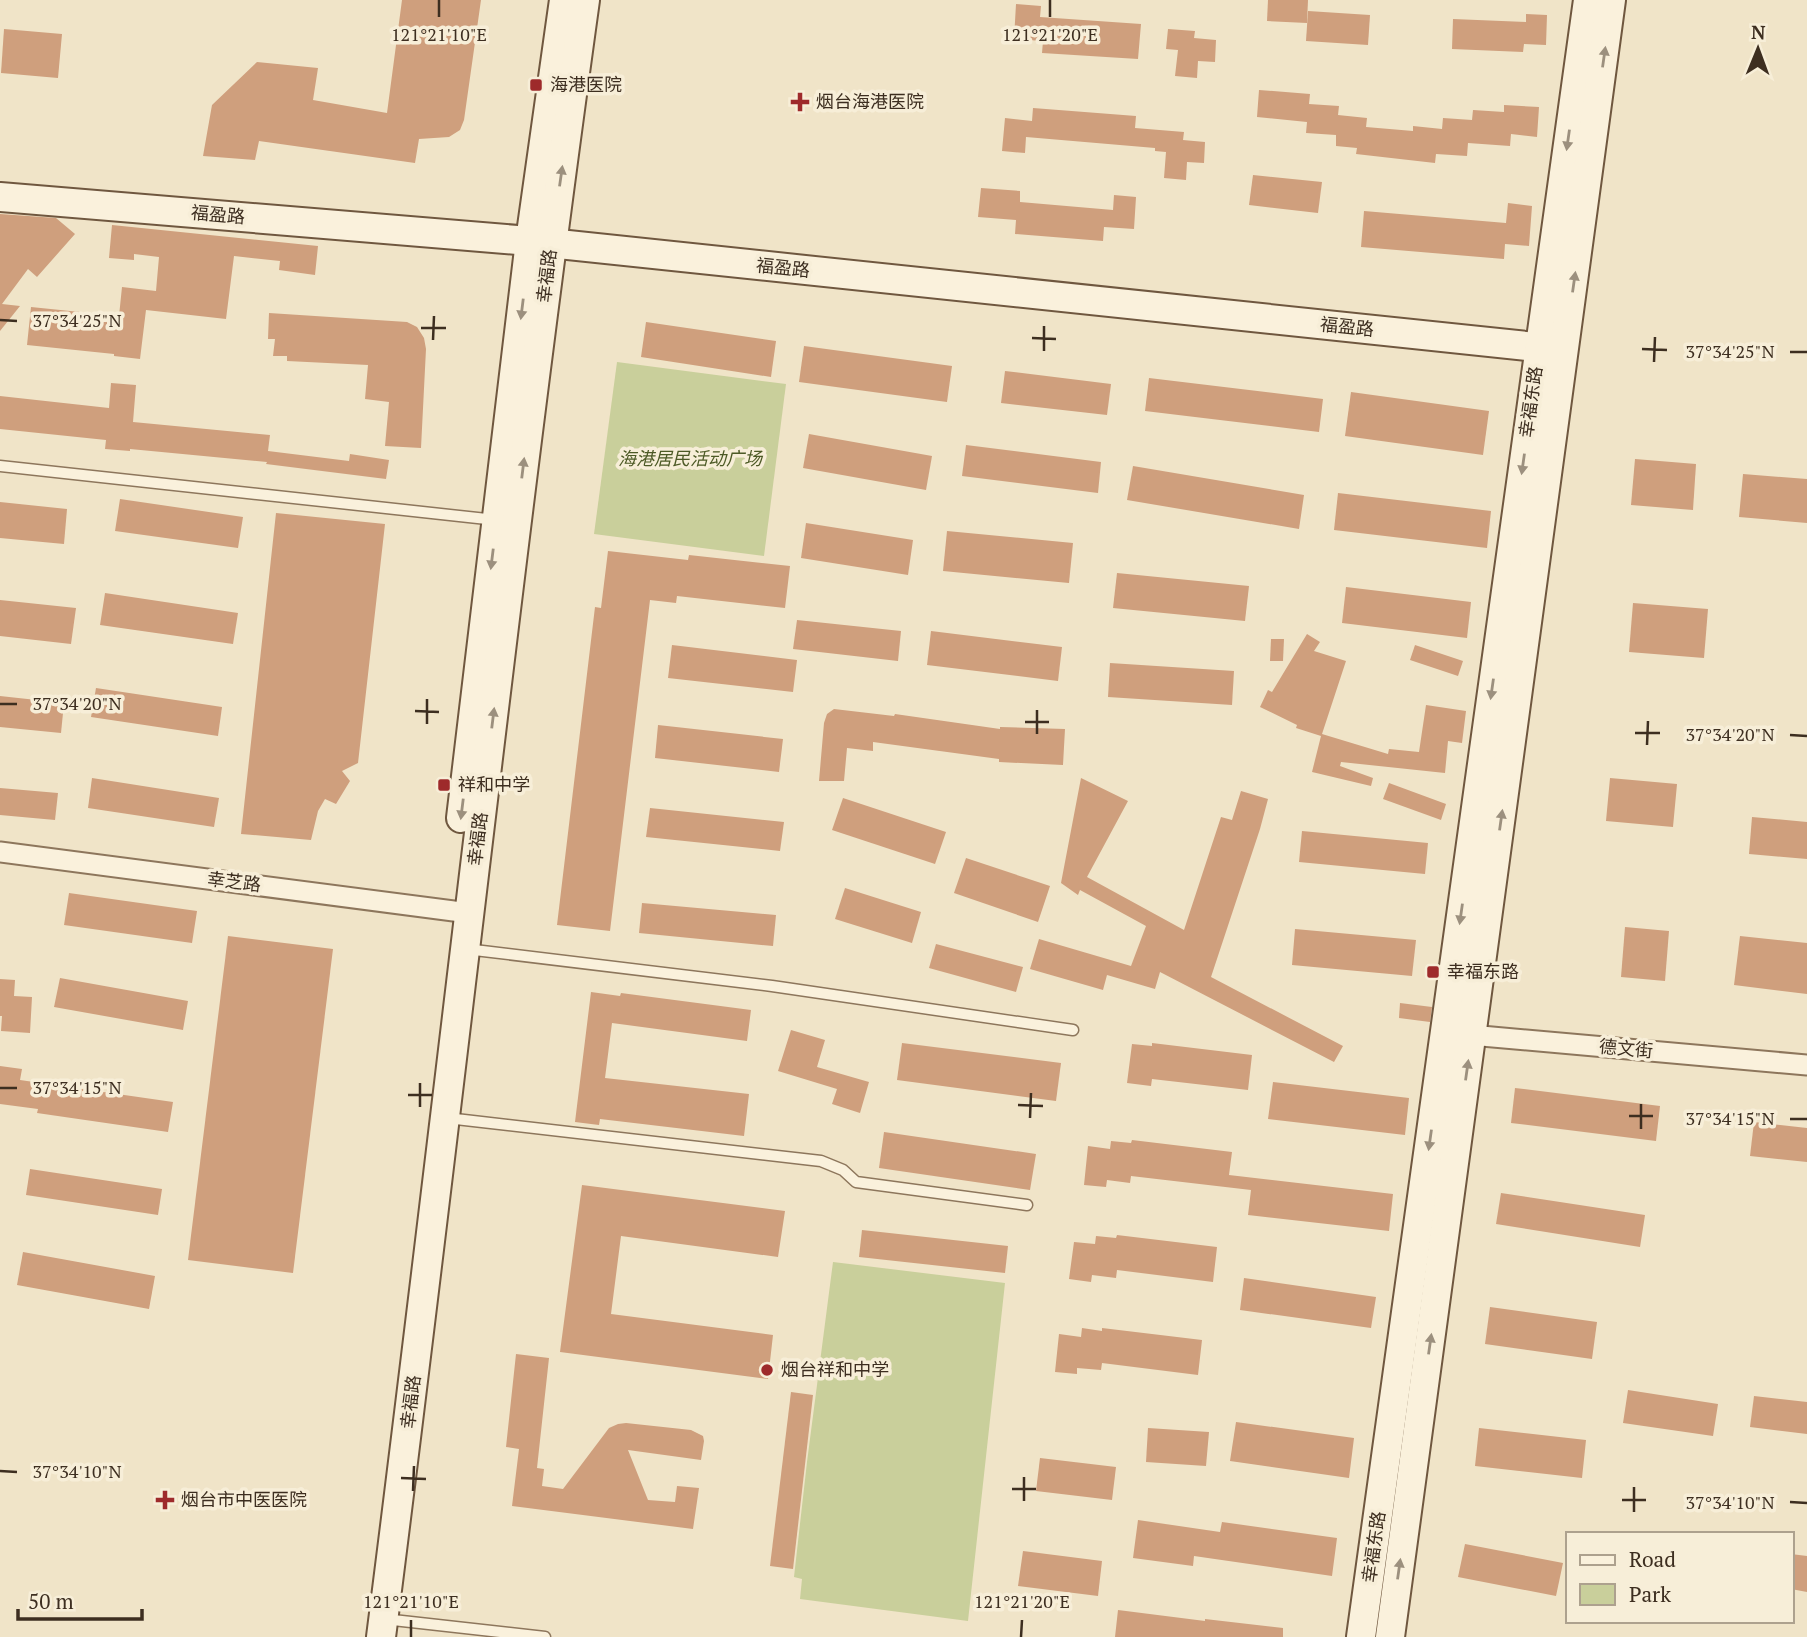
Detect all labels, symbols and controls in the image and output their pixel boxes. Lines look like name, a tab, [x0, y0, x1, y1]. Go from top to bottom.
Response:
north arrow	[1723, 14, 1793, 84]
text: N	[1751, 19, 1766, 44]
text: 121°21'10"E	[391, 22, 487, 46]
text: 121°21'20"E	[1002, 22, 1098, 46]
one-way arrow	[1598, 45, 1609, 67]
place label: 海港医院	[550, 72, 622, 96]
marker: 海港医院	[528, 77, 544, 93]
place label: 烟台海港医院	[816, 89, 924, 113]
marker: 烟台海港医院	[790, 92, 810, 112]
one-way arrow	[1562, 129, 1573, 151]
one-way arrow	[555, 165, 566, 187]
street label: 福盈路	[190, 200, 246, 228]
street label: 幸福路	[531, 248, 561, 304]
street label: 福盈路	[755, 252, 811, 282]
one-way arrow	[1568, 271, 1579, 293]
one-way arrow	[516, 298, 527, 320]
text: 37°34'25"N	[32, 308, 122, 332]
street label: 福盈路	[1319, 311, 1375, 341]
text: 37°34'25"N	[1685, 339, 1775, 363]
street label: 幸福东路	[1513, 365, 1547, 439]
park label: 海港居民活动广场	[618, 446, 764, 470]
one-way arrow	[1517, 453, 1528, 475]
one-way arrow	[518, 457, 529, 479]
one-way arrow	[486, 548, 497, 570]
one-way arrow	[1486, 678, 1497, 700]
text: 37°34'20"N	[32, 691, 122, 715]
one-way arrow	[487, 707, 498, 729]
text: 37°34'20"N	[1685, 722, 1775, 746]
place label: 祥和中学	[458, 772, 530, 796]
marker: 祥和中学	[436, 777, 452, 793]
one-way arrow	[456, 798, 467, 820]
one-way arrow	[1496, 809, 1507, 831]
street label: 幸福路	[462, 811, 492, 867]
street label: 幸芝路	[206, 866, 262, 896]
one-way arrow	[1455, 903, 1466, 925]
place label: 幸福东路	[1447, 959, 1519, 983]
marker: 幸福东路	[1425, 964, 1441, 980]
street label: 德文街	[1598, 1034, 1654, 1062]
one-way arrow	[1462, 1059, 1473, 1081]
text: 37°34'15"N	[32, 1075, 122, 1099]
text: 37°34'15"N	[1685, 1106, 1775, 1130]
one-way arrow	[1424, 1129, 1435, 1151]
one-way arrow	[1425, 1333, 1436, 1355]
place label: 烟台祥和中学	[781, 1357, 889, 1381]
marker: 烟台祥和中学	[759, 1362, 775, 1378]
street label: 幸福路	[395, 1374, 425, 1430]
text: 37°34'10"N	[32, 1459, 122, 1483]
place label: 烟台市中医医院	[181, 1487, 307, 1511]
marker: 烟台市中医医院	[155, 1490, 175, 1510]
text: 37°34'10"N	[1685, 1490, 1775, 1514]
street label: 幸福东路	[1356, 1510, 1390, 1584]
legend	[1566, 1532, 1793, 1623]
text: Road	[1629, 1545, 1676, 1573]
one-way arrow	[1394, 1558, 1405, 1580]
scale bar	[18, 1578, 142, 1622]
text: Park	[1629, 1580, 1671, 1608]
text: 50 m	[28, 1587, 74, 1615]
text: 121°21'10"E	[363, 1589, 459, 1613]
text: 121°21'20"E	[974, 1589, 1070, 1613]

